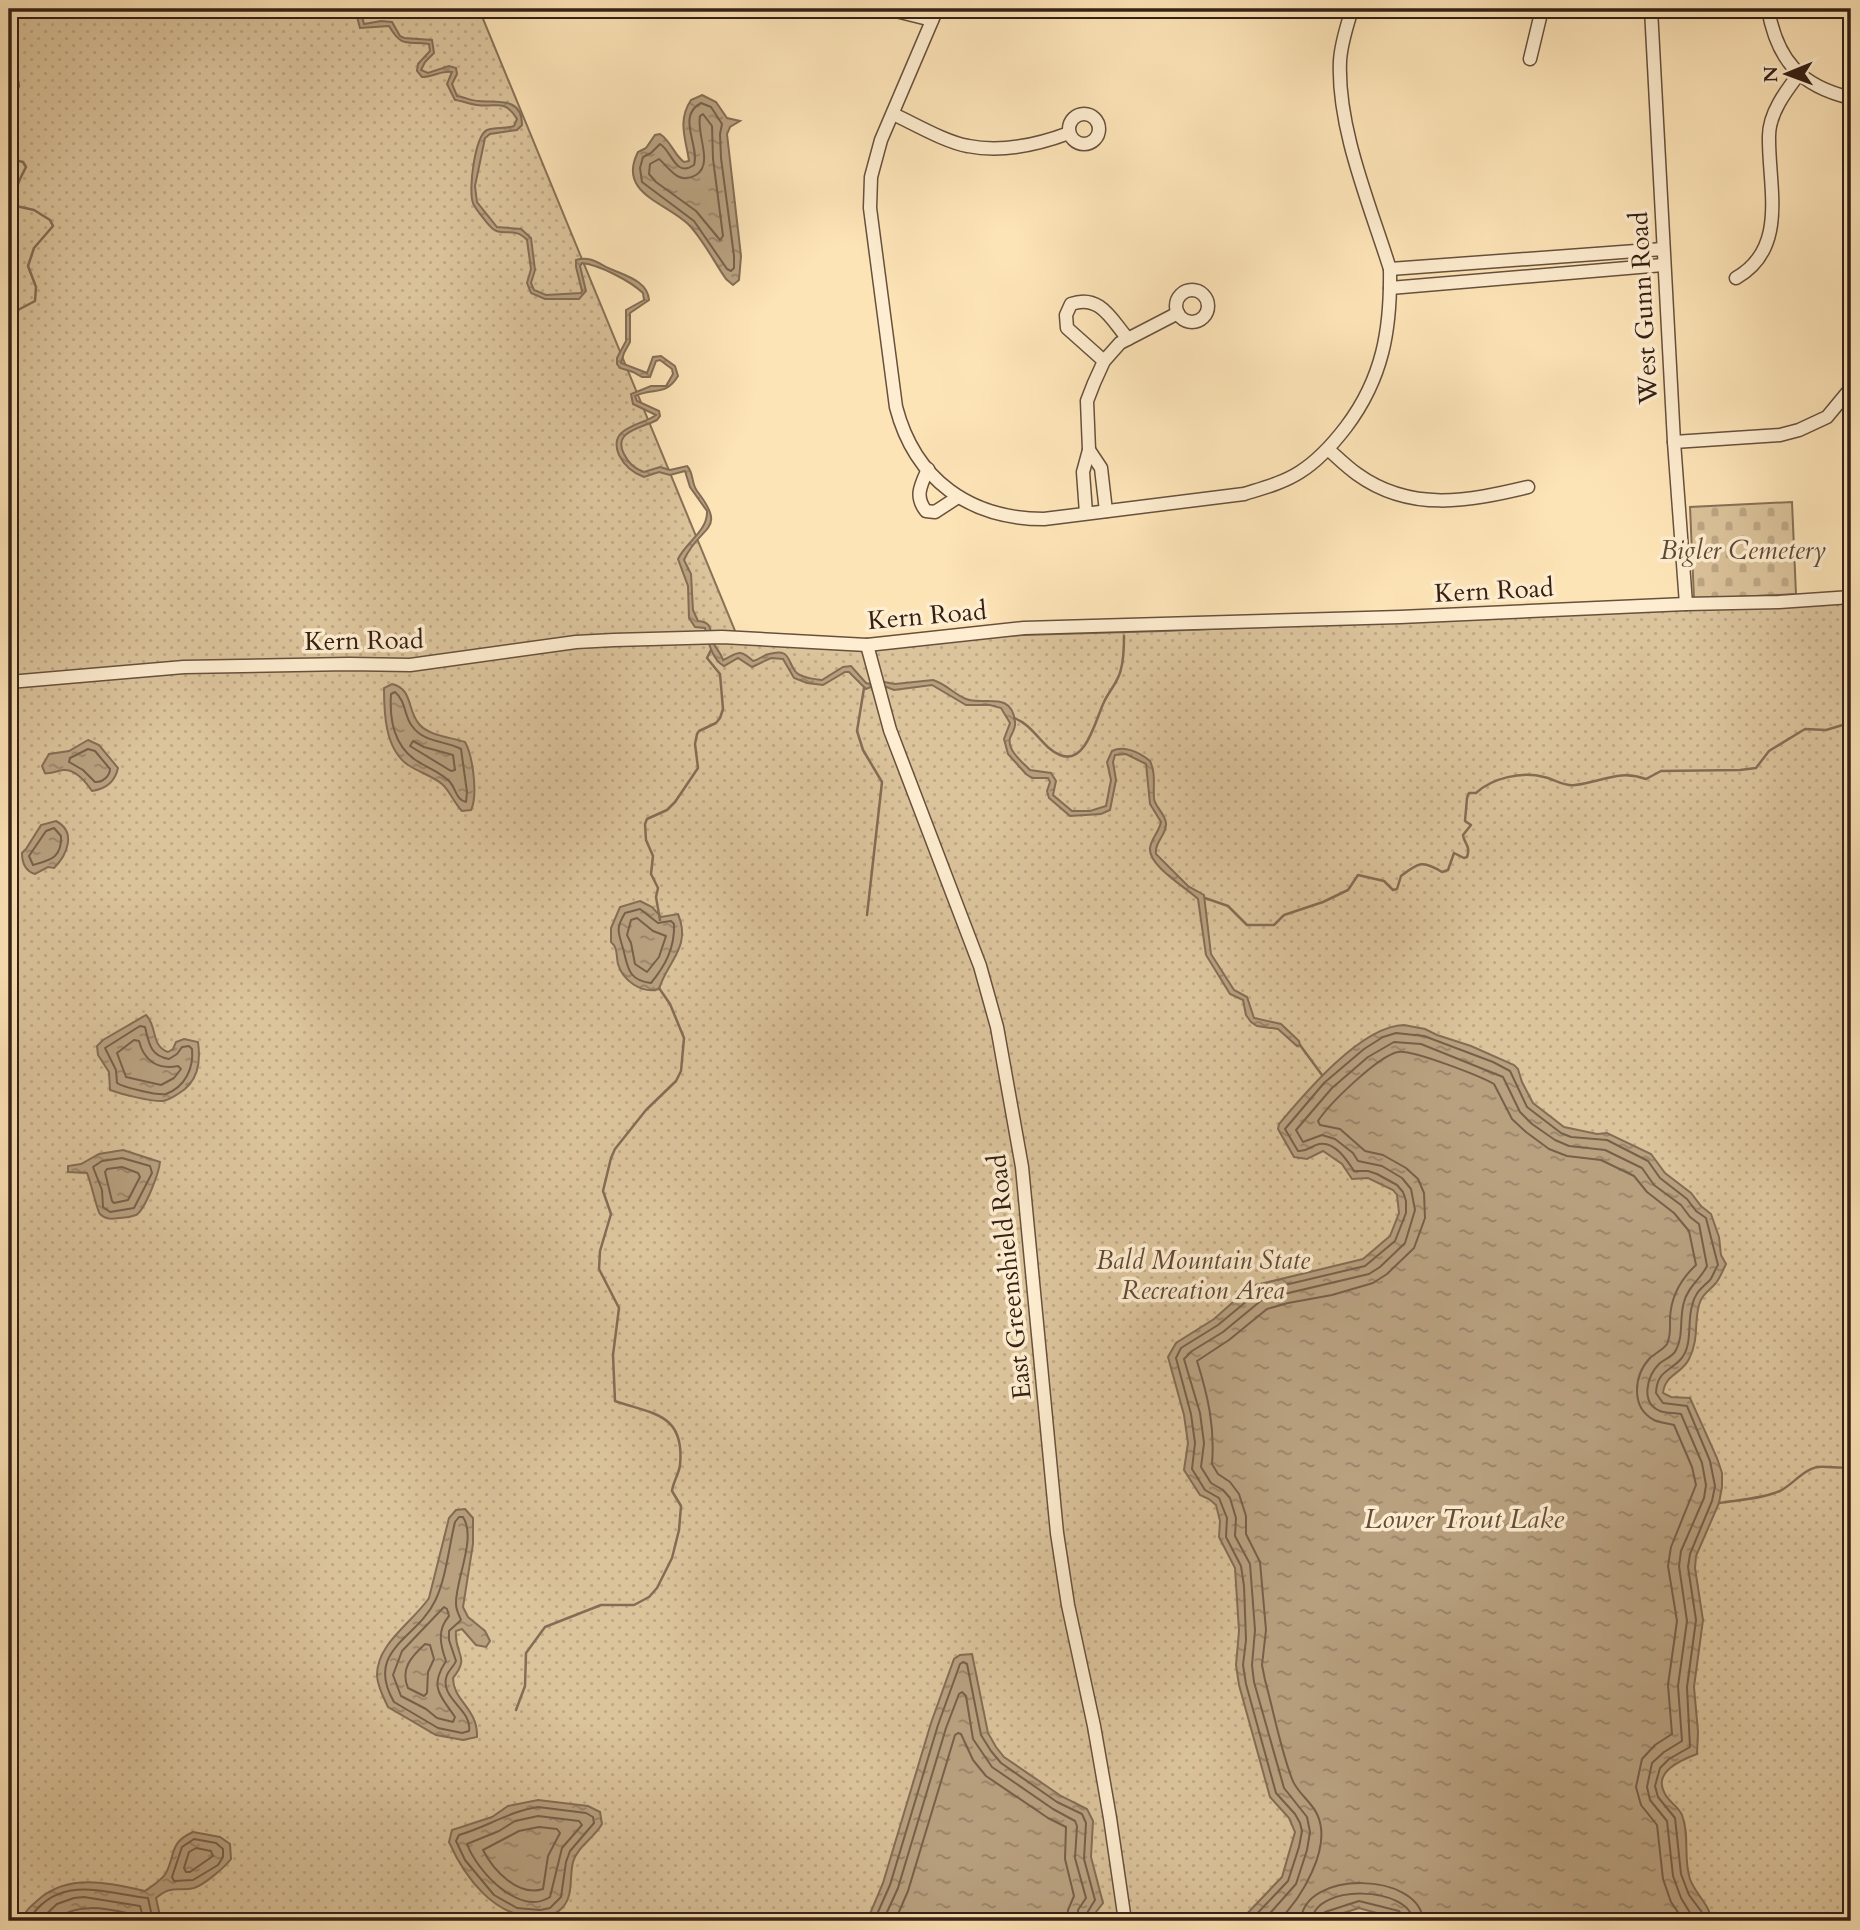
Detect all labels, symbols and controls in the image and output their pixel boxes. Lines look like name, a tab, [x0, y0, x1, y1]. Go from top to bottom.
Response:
north arrow	[1752, 38, 1822, 108]
text: N	[1758, 65, 1784, 83]
street label: West Gunn Road	[1621, 211, 1666, 406]
park label: Bigler Cemetery	[1660, 533, 1826, 568]
street label: Kern Road	[1433, 570, 1555, 611]
street label: Kern Road	[866, 593, 988, 638]
street label: Kern Road	[304, 622, 424, 659]
street label: East Greenshield Road	[979, 1152, 1040, 1401]
park label: Bald Mountain State Recreation Area	[1096, 1243, 1311, 1308]
water label: Lower Trout Lake	[1364, 1500, 1564, 1538]

